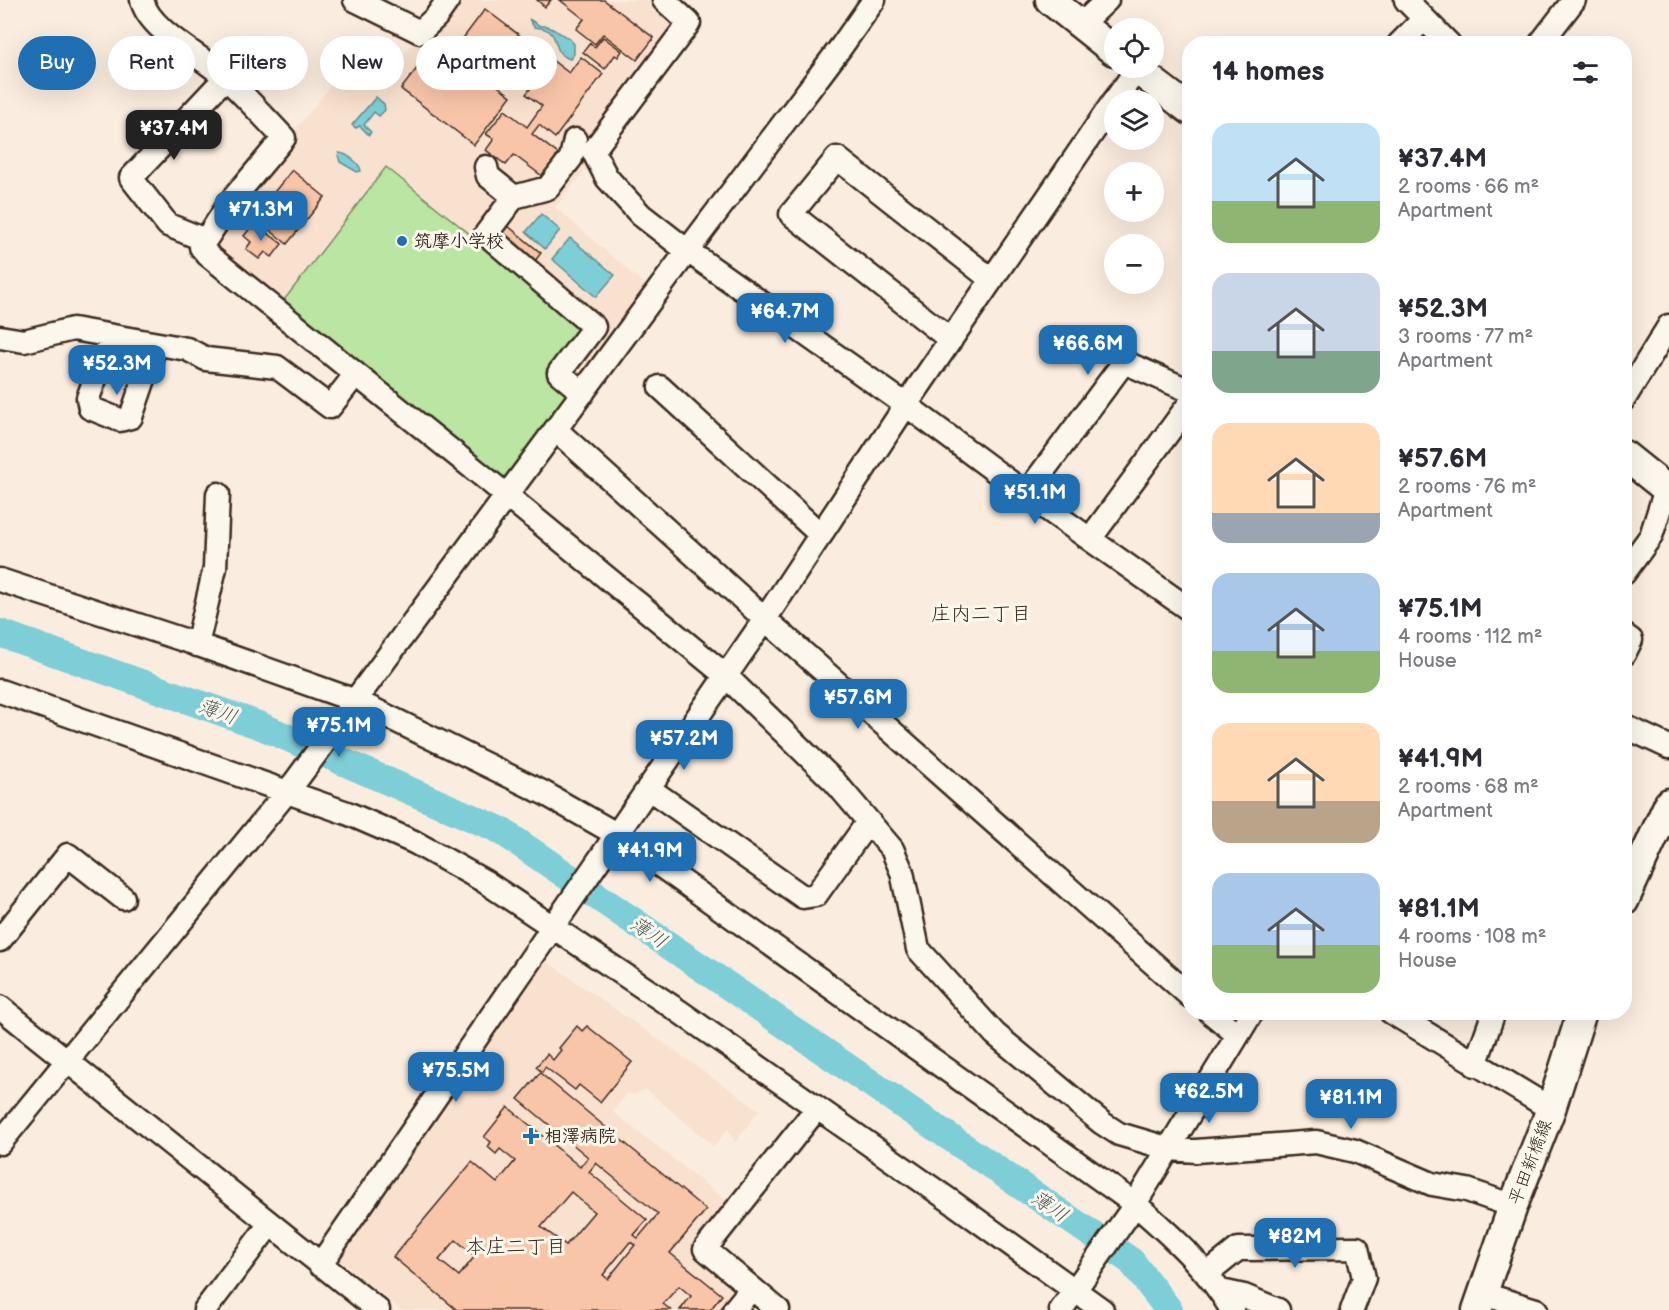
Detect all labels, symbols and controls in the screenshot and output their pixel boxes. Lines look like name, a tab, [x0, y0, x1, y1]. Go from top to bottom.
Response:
map controls	[1104, 18, 1164, 294]
button: locate	[1104, 18, 1164, 78]
chip: Buy	[18, 36, 96, 90]
chip: Rent	[108, 36, 195, 90]
chip: Filters	[207, 36, 308, 90]
chip: New	[320, 36, 404, 90]
chip: Apartment	[416, 36, 557, 90]
icon: filters	[1569, 56, 1602, 89]
text: 14 homes	[1212, 57, 1324, 88]
button: layers	[1104, 90, 1164, 150]
pin: ¥37.4M	[125, 110, 223, 161]
text: ¥37.4M	[140, 117, 208, 141]
text: ¥37.4M	[1398, 144, 1487, 175]
icon: home	[1260, 147, 1332, 219]
button: +	[1104, 162, 1164, 222]
text: 2 rooms · 66 m²	[1398, 175, 1539, 199]
pin: ¥71.3M	[212, 191, 310, 242]
text: ¥71.3M	[228, 198, 294, 222]
text: Apartment	[1398, 199, 1493, 223]
place label: 筑摩小学校	[414, 231, 504, 252]
marker: 筑摩小学校	[395, 234, 409, 248]
button: −	[1104, 234, 1164, 294]
pin: ¥64.7M	[736, 293, 834, 344]
text: ¥52.3M	[1398, 294, 1488, 325]
icon: home	[1260, 297, 1332, 369]
text: ¥64.7M	[751, 300, 819, 324]
pin: ¥66.6M	[1039, 325, 1137, 376]
text: 3 rooms · 77 m²	[1398, 325, 1533, 349]
text: ¥66.6M	[1053, 332, 1123, 356]
pin: ¥52.3M	[68, 345, 166, 396]
text: Apartment	[1398, 349, 1493, 373]
text: ¥52.3M	[82, 352, 152, 376]
text: ¥57.6M	[1398, 444, 1487, 475]
icon: home	[1260, 447, 1332, 519]
pin: ¥51.1M	[986, 474, 1084, 525]
text: 2 rooms · 76 m²	[1398, 475, 1536, 499]
text: ¥51.1M	[1004, 481, 1066, 505]
text: Apartment	[1398, 499, 1493, 523]
text: ¥75.1M	[1398, 594, 1482, 625]
icon: home	[1260, 597, 1332, 669]
district label: 庄内二丁目	[931, 602, 1031, 626]
text: 4 rooms · 112 m²	[1398, 625, 1542, 649]
text: House	[1398, 649, 1457, 673]
pin: ¥57.6M	[809, 679, 907, 730]
text: ¥57.6M	[824, 686, 892, 710]
water label: 薄川	[195, 694, 241, 730]
pin: ¥75.1M	[290, 707, 388, 758]
text: ¥75.1M	[307, 714, 371, 738]
pin: ¥57.2M	[635, 720, 733, 771]
text: ¥57.2M	[650, 727, 718, 751]
text: ¥41.9M	[1398, 744, 1483, 775]
icon: home	[1260, 747, 1332, 819]
text: 2 rooms · 68 m²	[1398, 775, 1539, 799]
text: Apartment	[1398, 799, 1493, 823]
pin: ¥41.9M	[601, 832, 699, 883]
text: ¥41.9M	[617, 839, 683, 863]
text: ¥81.1M	[1398, 894, 1480, 925]
icon: home	[1260, 897, 1332, 969]
water label: 薄川	[625, 912, 672, 954]
text: 4 rooms · 108 m²	[1398, 925, 1546, 949]
text: House	[1398, 949, 1457, 973]
pin: ¥75.5M	[407, 1052, 505, 1103]
text: ¥75.5M	[422, 1059, 490, 1083]
pin: ¥62.5M	[1160, 1073, 1258, 1124]
pin: ¥81.1M	[1302, 1079, 1400, 1130]
text: ¥62.5M	[1174, 1080, 1244, 1104]
text: ¥81.1M	[1320, 1086, 1382, 1110]
street label: 平田新橋線	[1505, 1116, 1556, 1208]
place label: 相澤病院	[544, 1126, 616, 1147]
marker: 相澤病院	[522, 1127, 540, 1145]
water label: 薄川	[1026, 1186, 1073, 1228]
pin: ¥82M	[1259, 1218, 1331, 1269]
text: ¥82M	[1268, 1225, 1322, 1249]
district label: 本庄二丁目	[466, 1235, 566, 1259]

